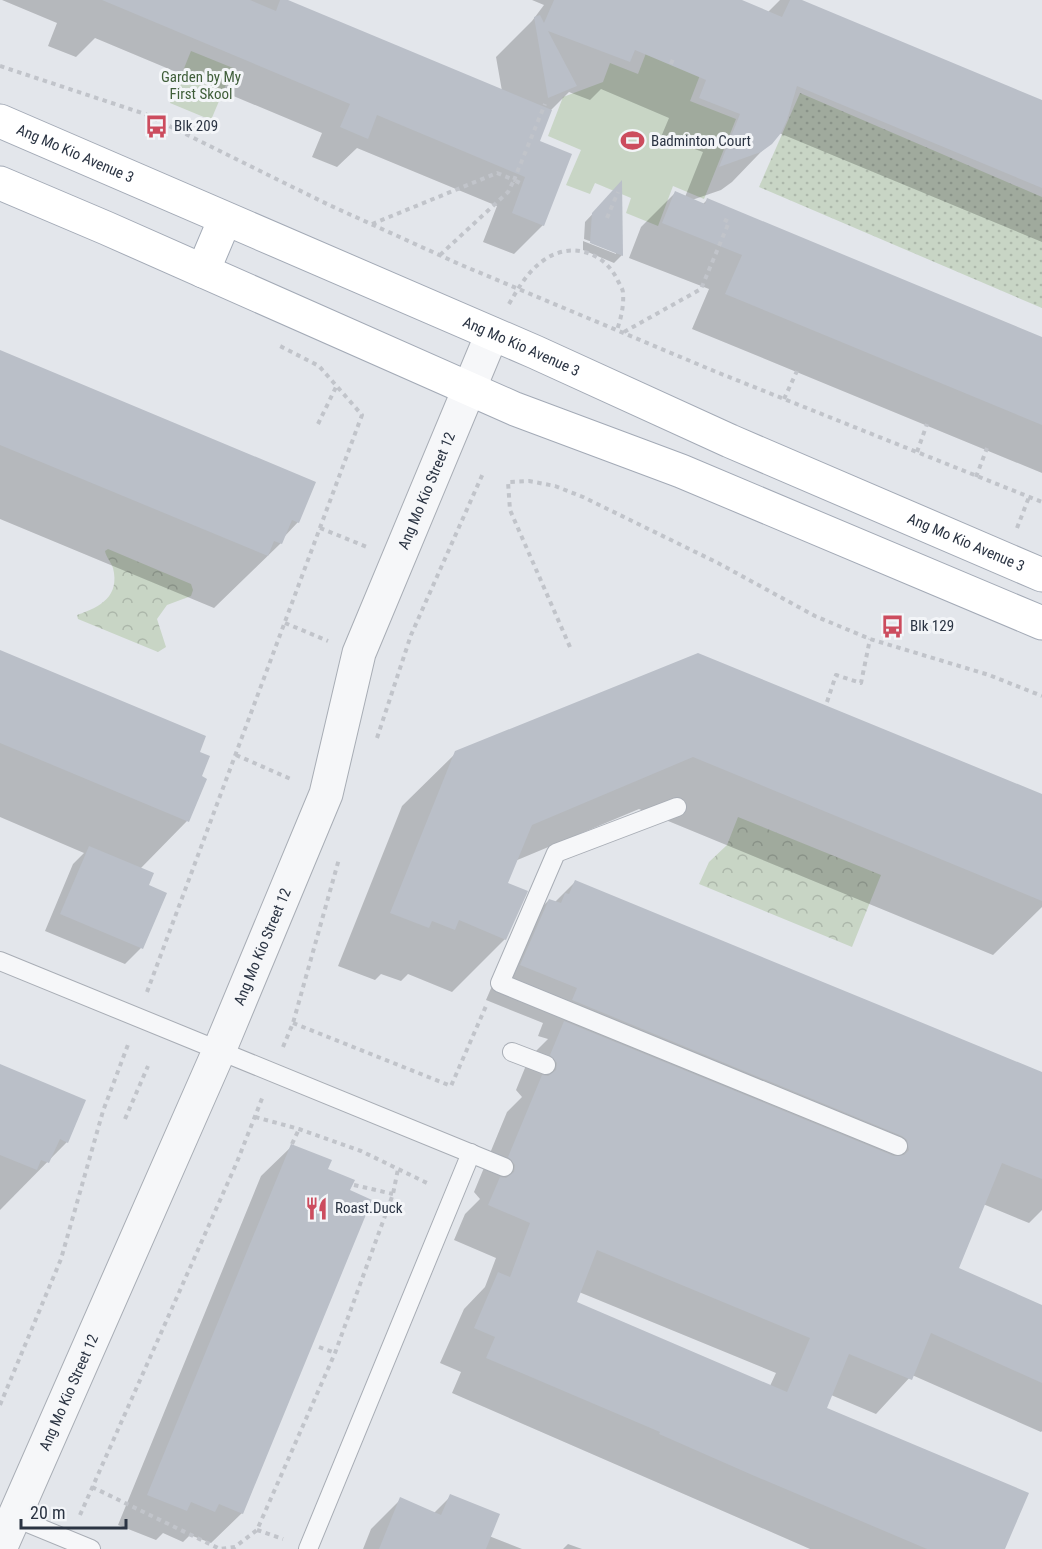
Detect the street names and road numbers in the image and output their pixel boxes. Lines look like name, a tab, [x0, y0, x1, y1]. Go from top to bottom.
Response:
street label: Ang Mo Kio Avenue 3	[14, 120, 137, 187]
street label: Ang Mo Kio Avenue 3	[460, 313, 583, 380]
street label: Ang Mo Kio Street 12	[394, 430, 459, 552]
street label: Ang Mo Kio Avenue 3	[905, 509, 1027, 575]
street label: Ang Mo Kio Street 12	[230, 885, 295, 1008]
street label: Ang Mo Kio Street 12	[35, 1332, 102, 1453]

